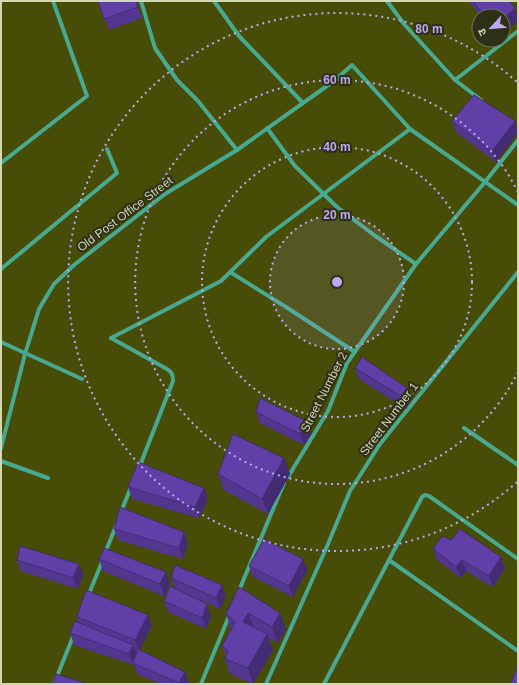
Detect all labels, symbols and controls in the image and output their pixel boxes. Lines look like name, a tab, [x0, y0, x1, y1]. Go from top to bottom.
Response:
north arrow	[471, 8, 511, 48]
text: 80 m	[415, 22, 443, 36]
text: उ	[475, 26, 489, 38]
text: 60 m	[323, 73, 351, 87]
text: 40 m	[323, 140, 351, 154]
street label: Old Post Office Street	[75, 173, 176, 254]
text: 20 m	[323, 208, 351, 222]
centre of rings	[330, 275, 344, 289]
street label: Street Number 2	[298, 349, 350, 434]
street label: Street Number 1	[357, 379, 421, 458]

